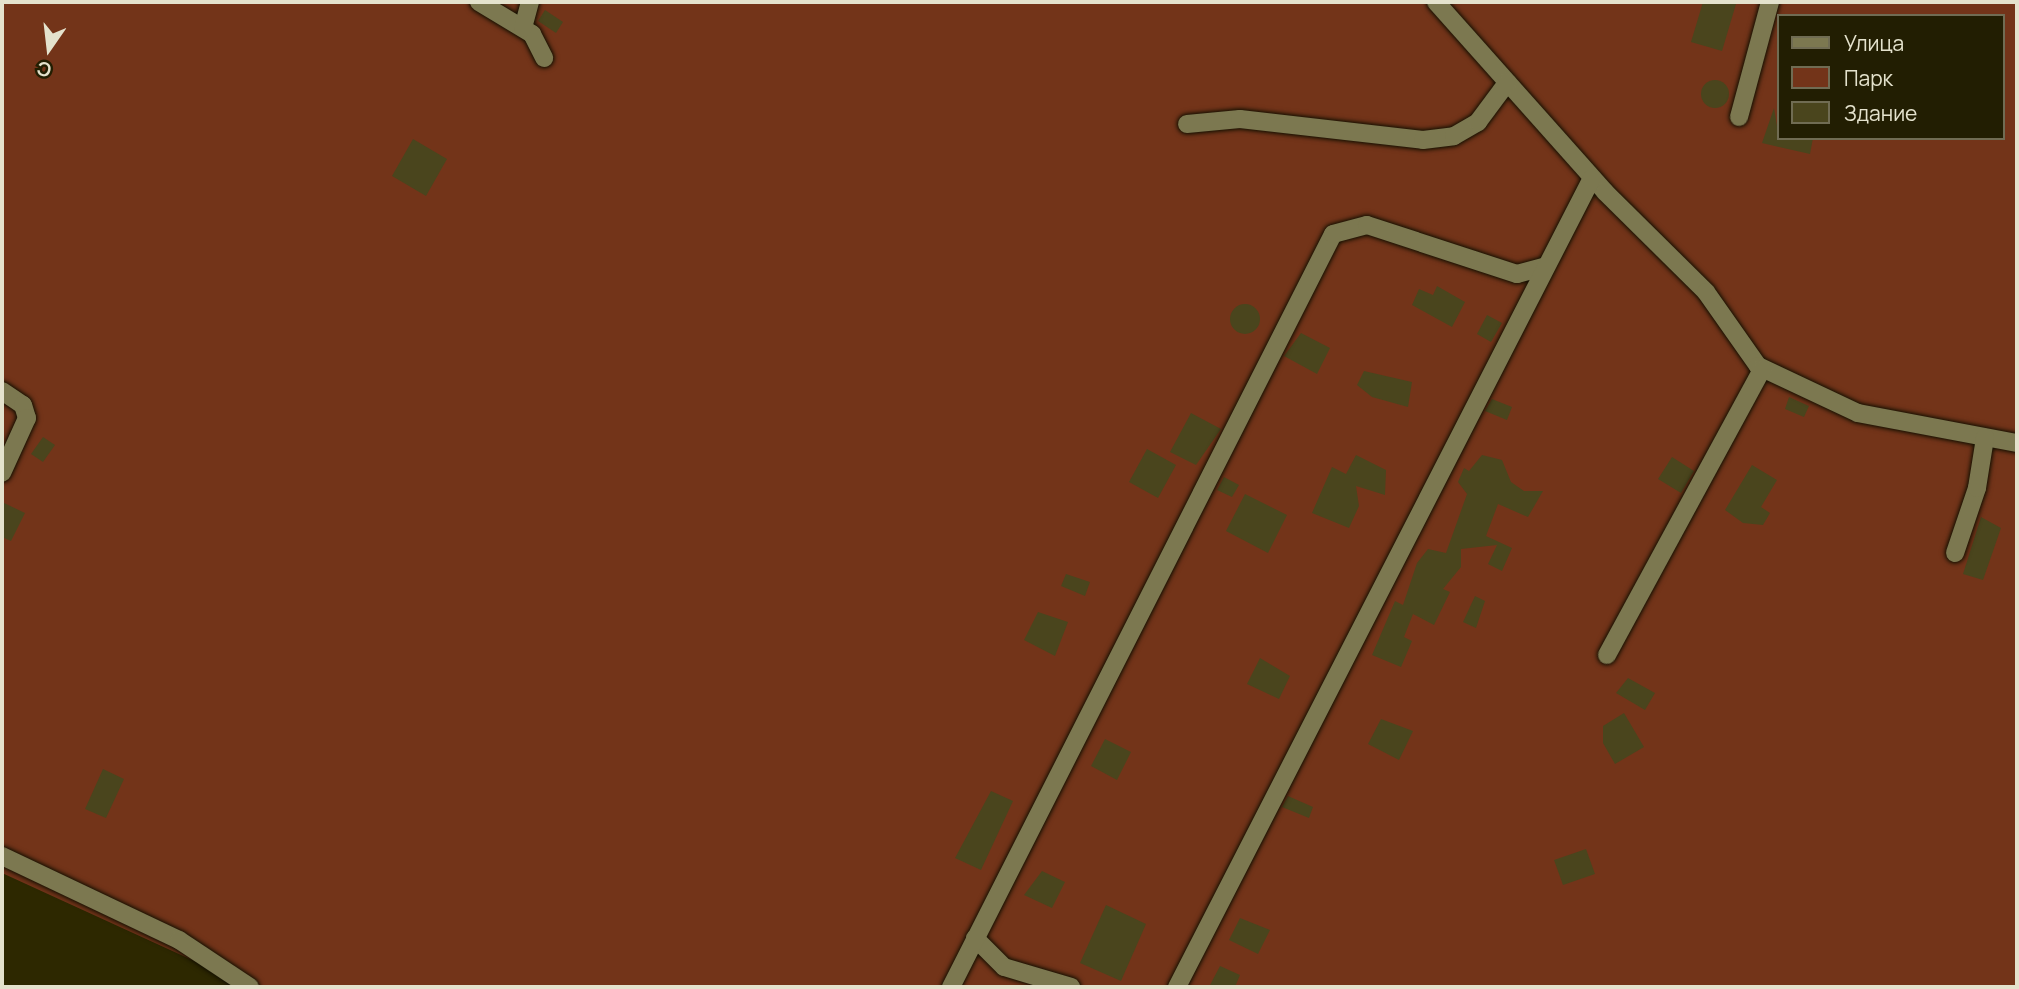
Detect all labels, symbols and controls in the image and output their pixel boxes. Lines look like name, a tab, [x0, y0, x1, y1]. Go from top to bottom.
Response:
north arrow	[14, 14, 84, 84]
legend	[1778, 14, 2005, 140]
text: Улица	[1844, 29, 1904, 57]
text: С	[34, 55, 54, 84]
text: Парк	[1844, 64, 1893, 92]
text: Здание	[1844, 99, 1917, 127]

